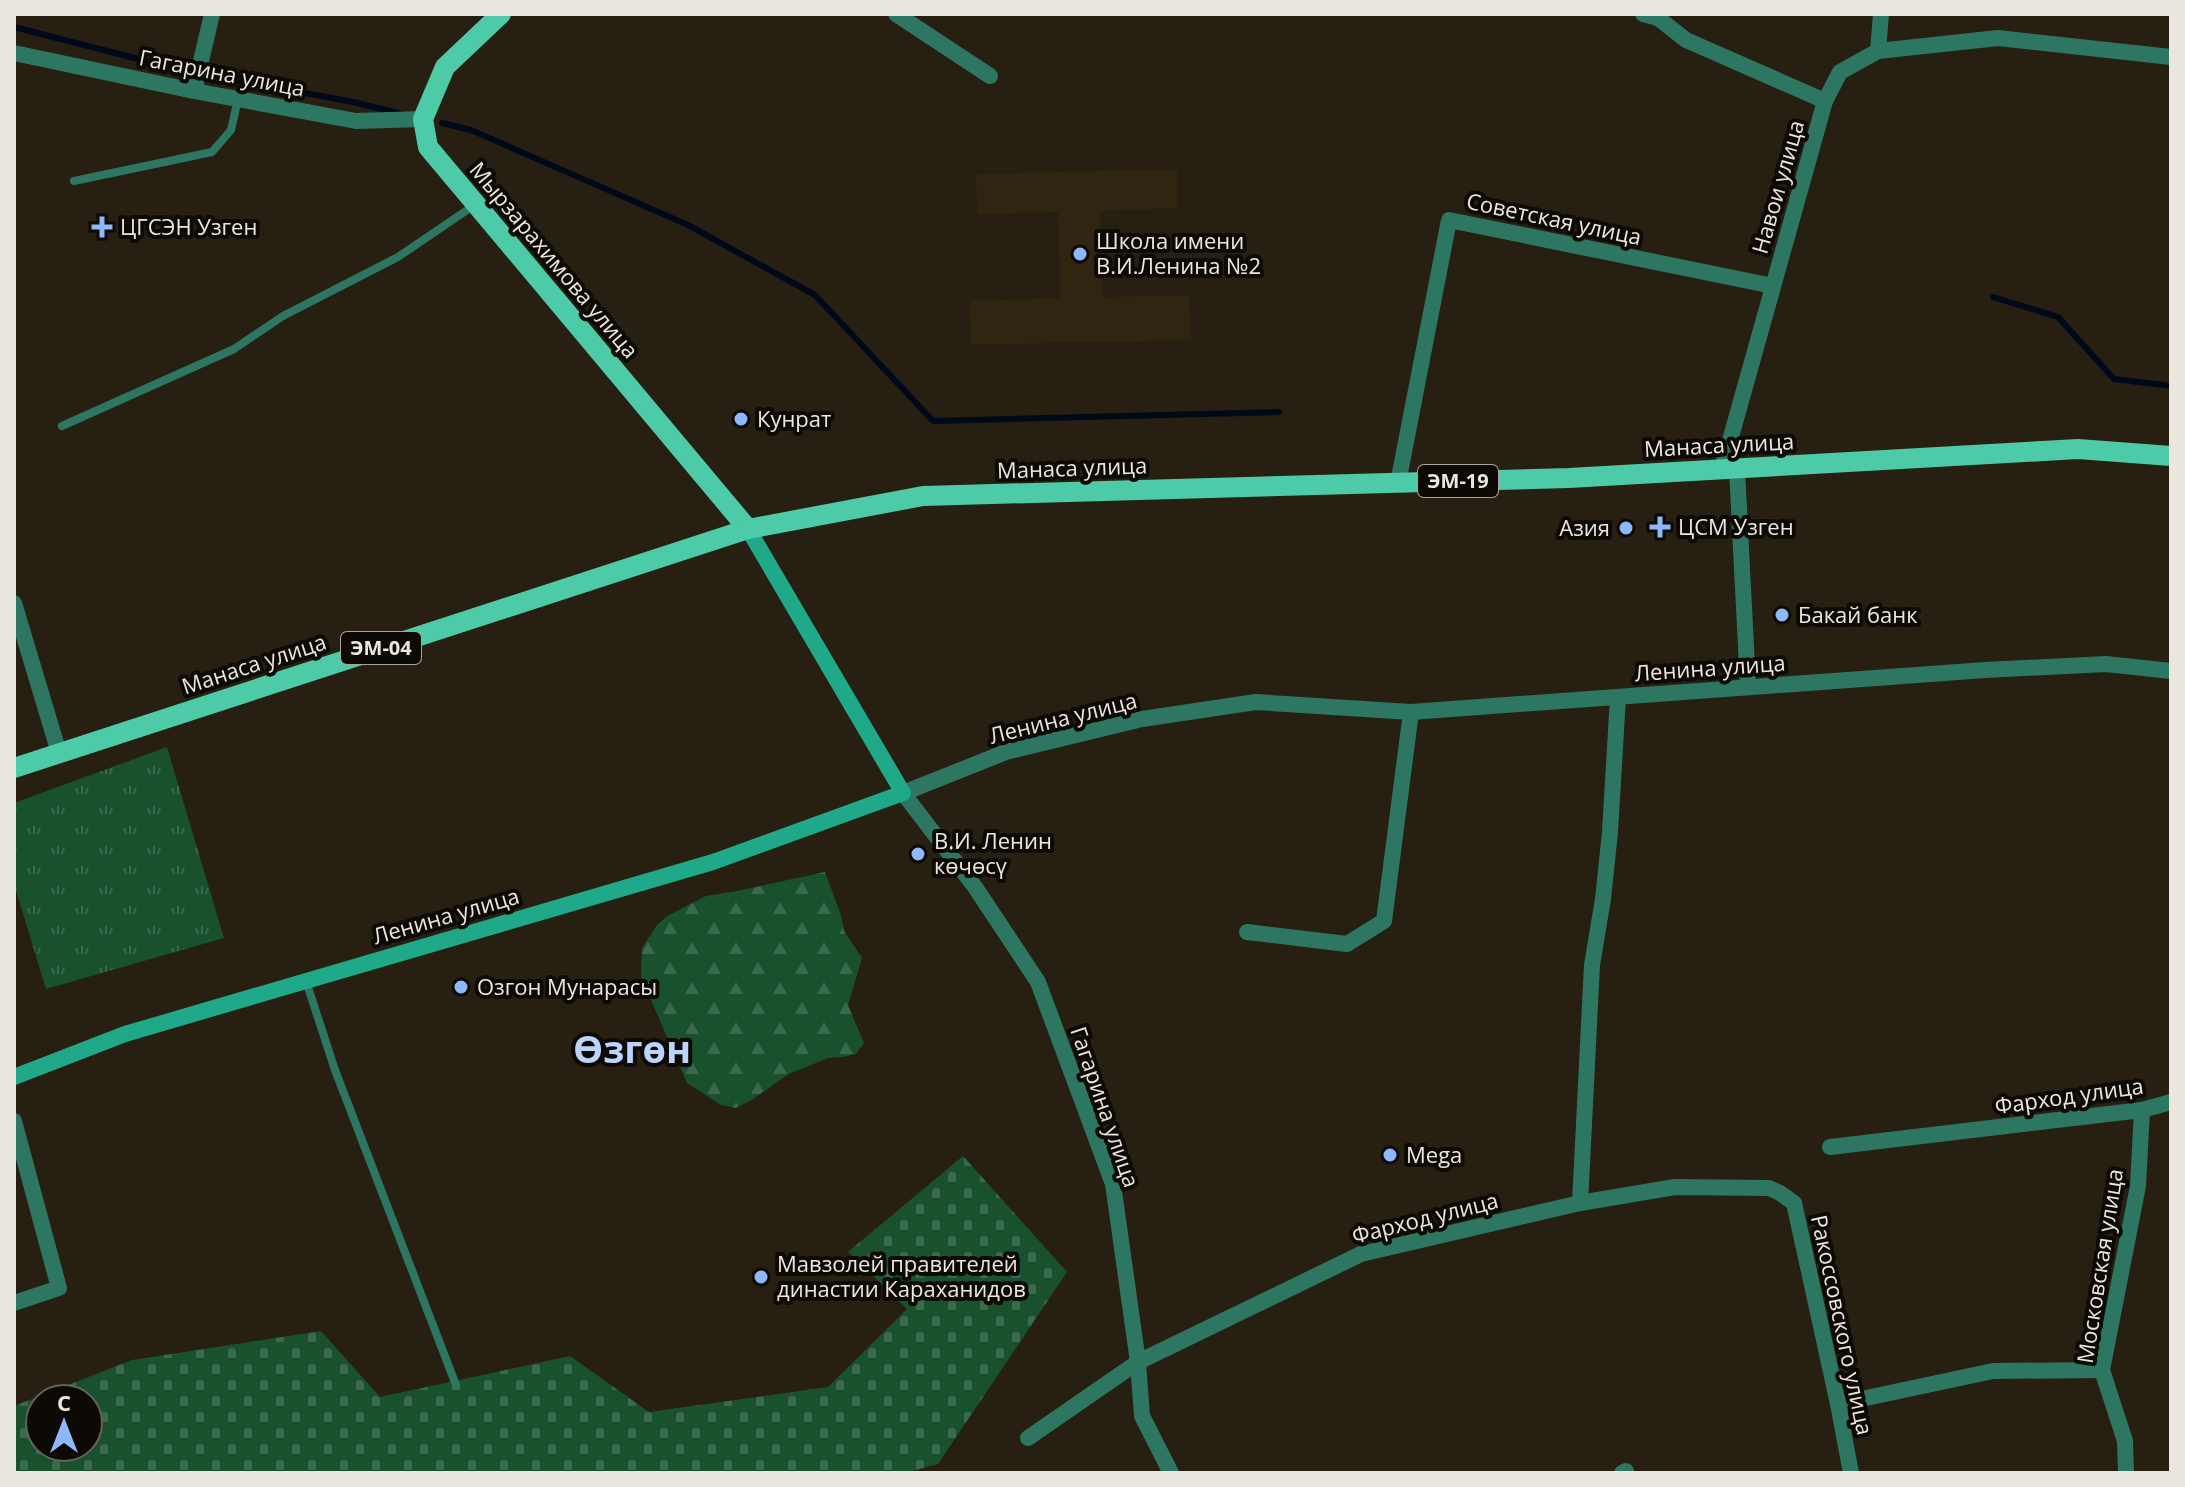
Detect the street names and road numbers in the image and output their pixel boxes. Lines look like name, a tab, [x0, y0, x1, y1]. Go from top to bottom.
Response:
street label: Гагарина улица	[137, 41, 308, 103]
street label: Навои улица	[1744, 116, 1810, 257]
street label: Мырзарахимова улица	[464, 155, 646, 364]
street label: Советская улица	[1464, 185, 1644, 251]
street label: Манаса улица	[1643, 425, 1795, 463]
street label: Манаса улица	[996, 449, 1148, 485]
road number: ЭМ-19	[1418, 465, 1498, 497]
street label: Манаса улица	[178, 626, 330, 701]
road number: ЭМ-04	[341, 632, 421, 664]
street label: Ленина улица	[1633, 647, 1786, 687]
street label: Ленина улица	[986, 684, 1140, 750]
street label: Ленина улица	[369, 880, 523, 950]
street label: Гагарина улица	[1064, 1022, 1148, 1191]
street label: Фарход улица	[1993, 1070, 2145, 1120]
street label: Московская улица	[2069, 1166, 2129, 1365]
street label: Фарход улица	[1348, 1184, 1501, 1250]
street label: Ракоссовского улица	[1805, 1212, 1881, 1438]

